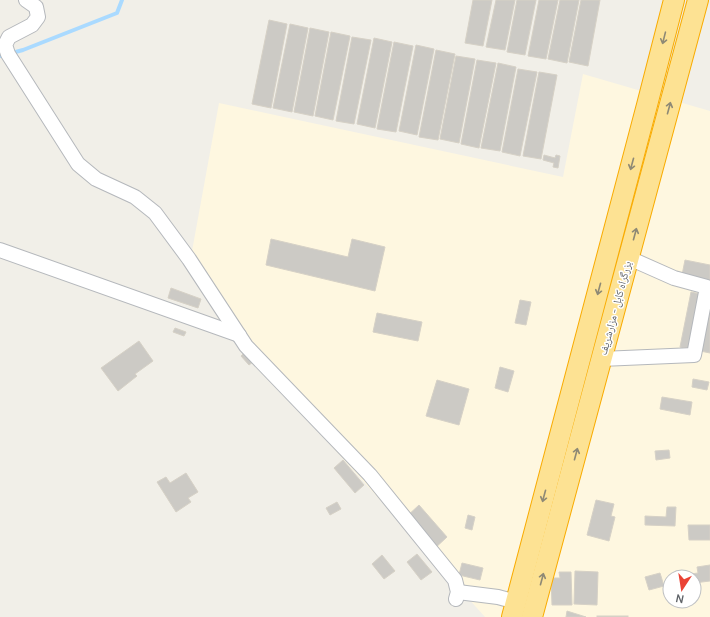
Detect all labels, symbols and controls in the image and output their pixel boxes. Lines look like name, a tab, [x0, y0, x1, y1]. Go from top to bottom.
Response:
one-way arrow	[660, 31, 668, 44]
one-way arrow	[666, 102, 673, 115]
one-way arrow	[628, 157, 635, 170]
one-way arrow	[632, 227, 639, 240]
street label: بزرگراه کابل - مزارشریف	[595, 259, 634, 357]
one-way arrow	[594, 283, 602, 296]
one-way arrow	[573, 448, 580, 461]
one-way arrow	[540, 489, 547, 502]
north arrow	[662, 569, 702, 609]
one-way arrow	[539, 573, 546, 586]
text: N	[674, 591, 685, 607]

